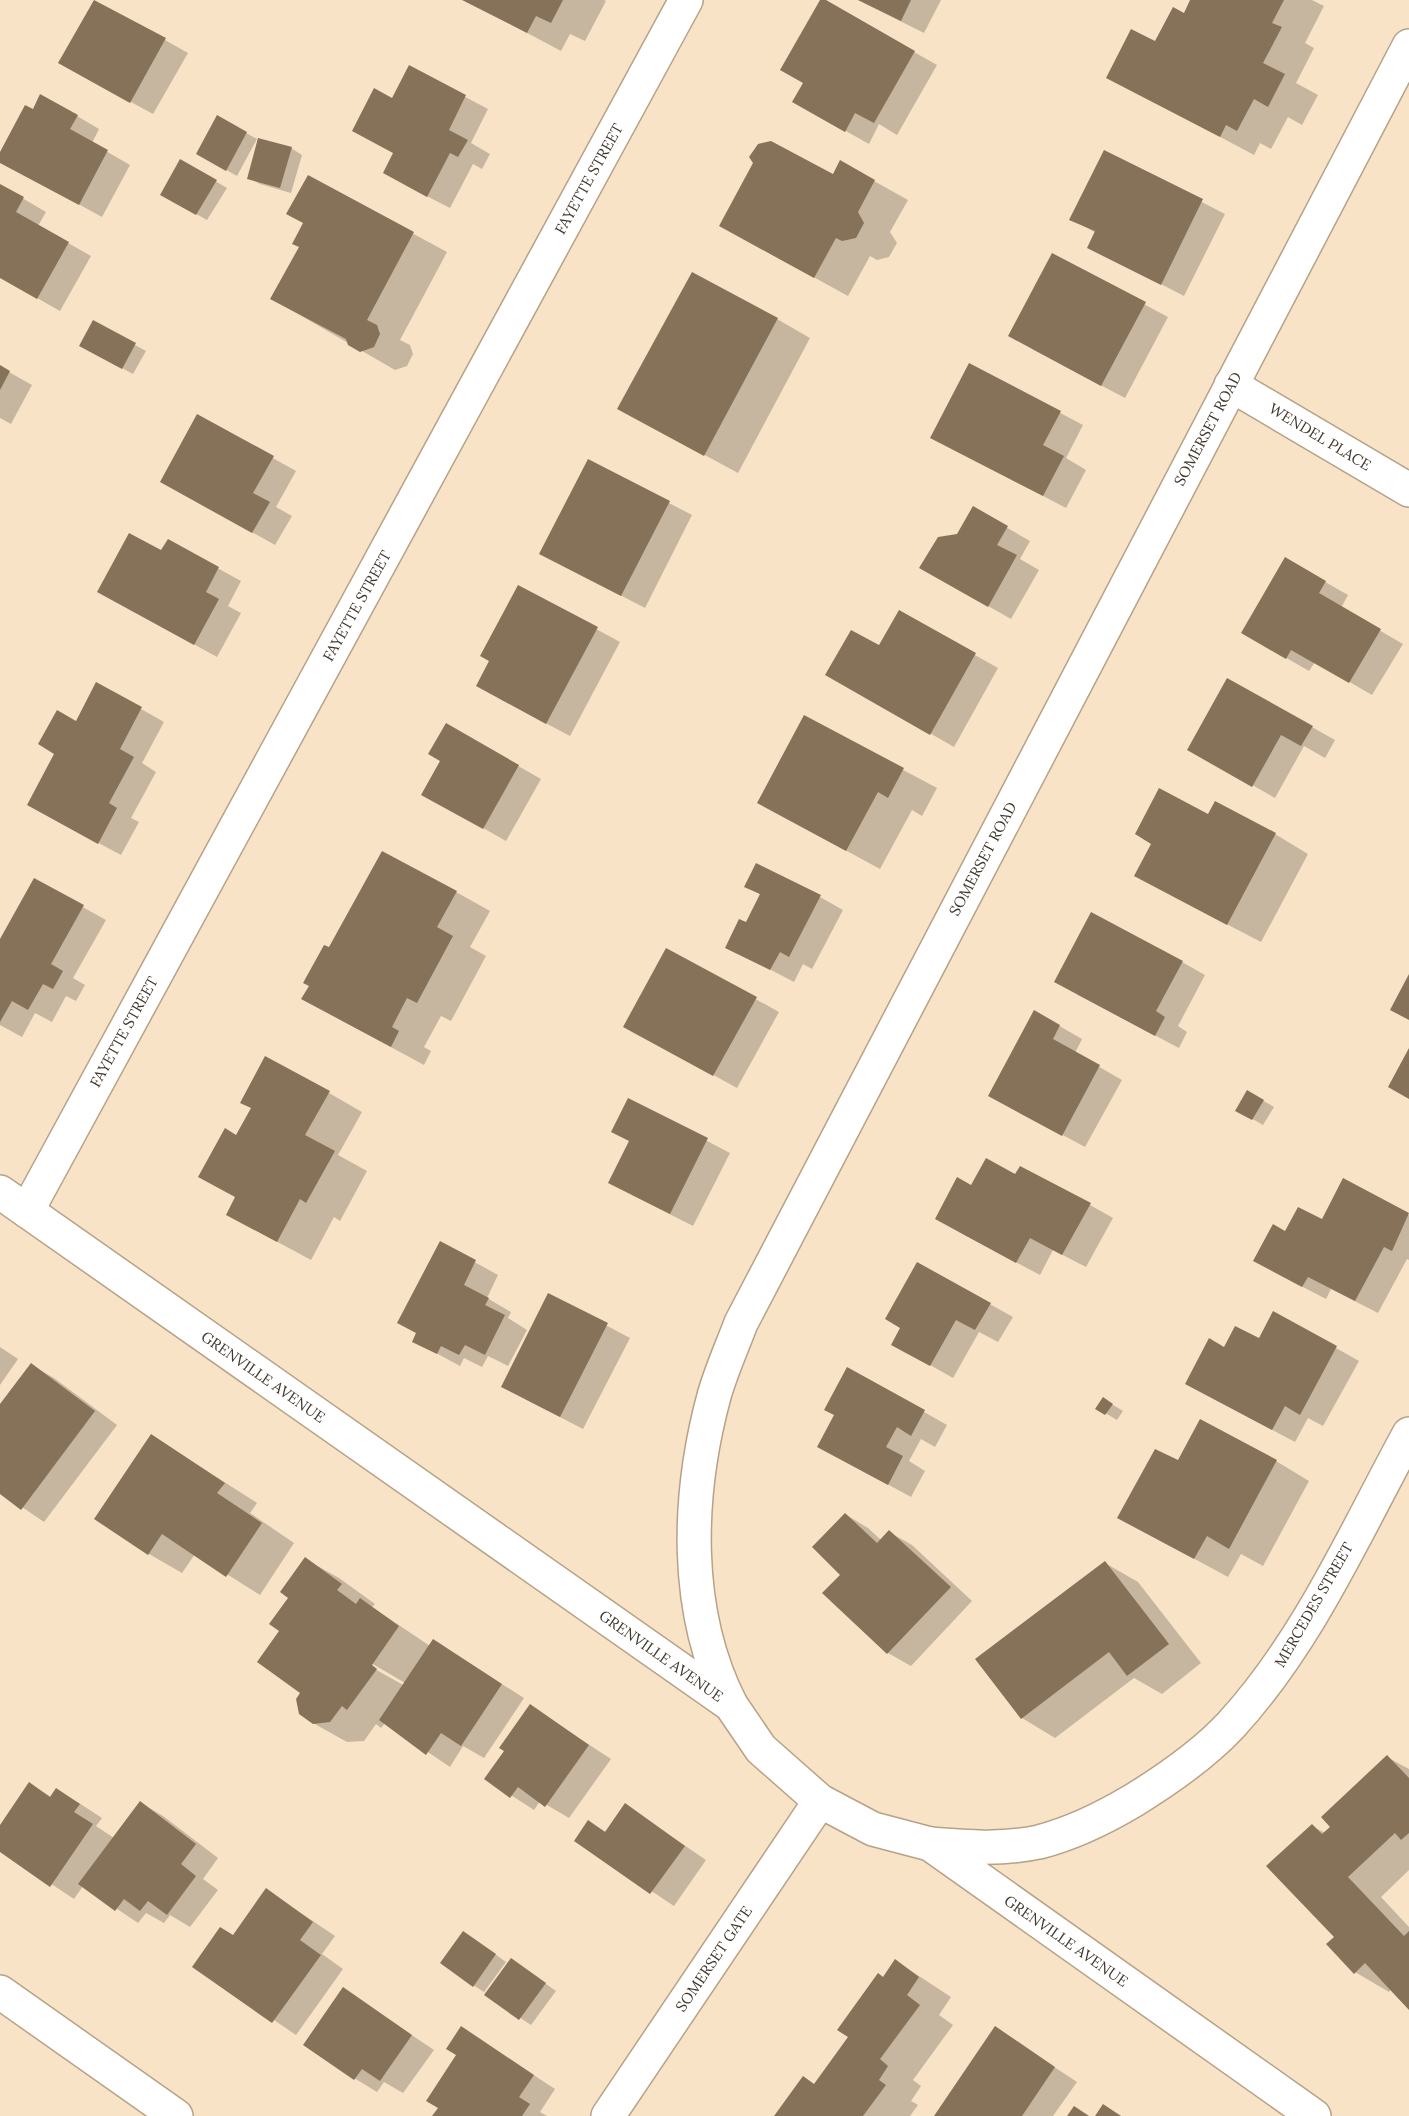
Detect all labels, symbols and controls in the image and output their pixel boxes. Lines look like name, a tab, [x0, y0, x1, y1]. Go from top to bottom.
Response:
street label: FAYETTE STREET	[550, 120, 627, 237]
street label: SOMERSET ROAD	[1170, 369, 1246, 489]
street label: WENDEL PLACE	[1266, 399, 1375, 475]
street label: FAYETTE STREET	[318, 547, 395, 664]
street label: SOMERSET ROAD	[945, 799, 1021, 919]
street label: FAYETTE STREET	[85, 973, 162, 1090]
street label: GRENVILLE AVENUE	[198, 1327, 329, 1427]
street label: MERCEDES STREET	[1270, 1539, 1357, 1671]
street label: GRENVILLE AVENUE	[596, 1606, 727, 1706]
street label: GRENVILLE AVENUE	[1001, 1891, 1132, 1991]
street label: SOMERSET GATE	[671, 1902, 756, 2015]

